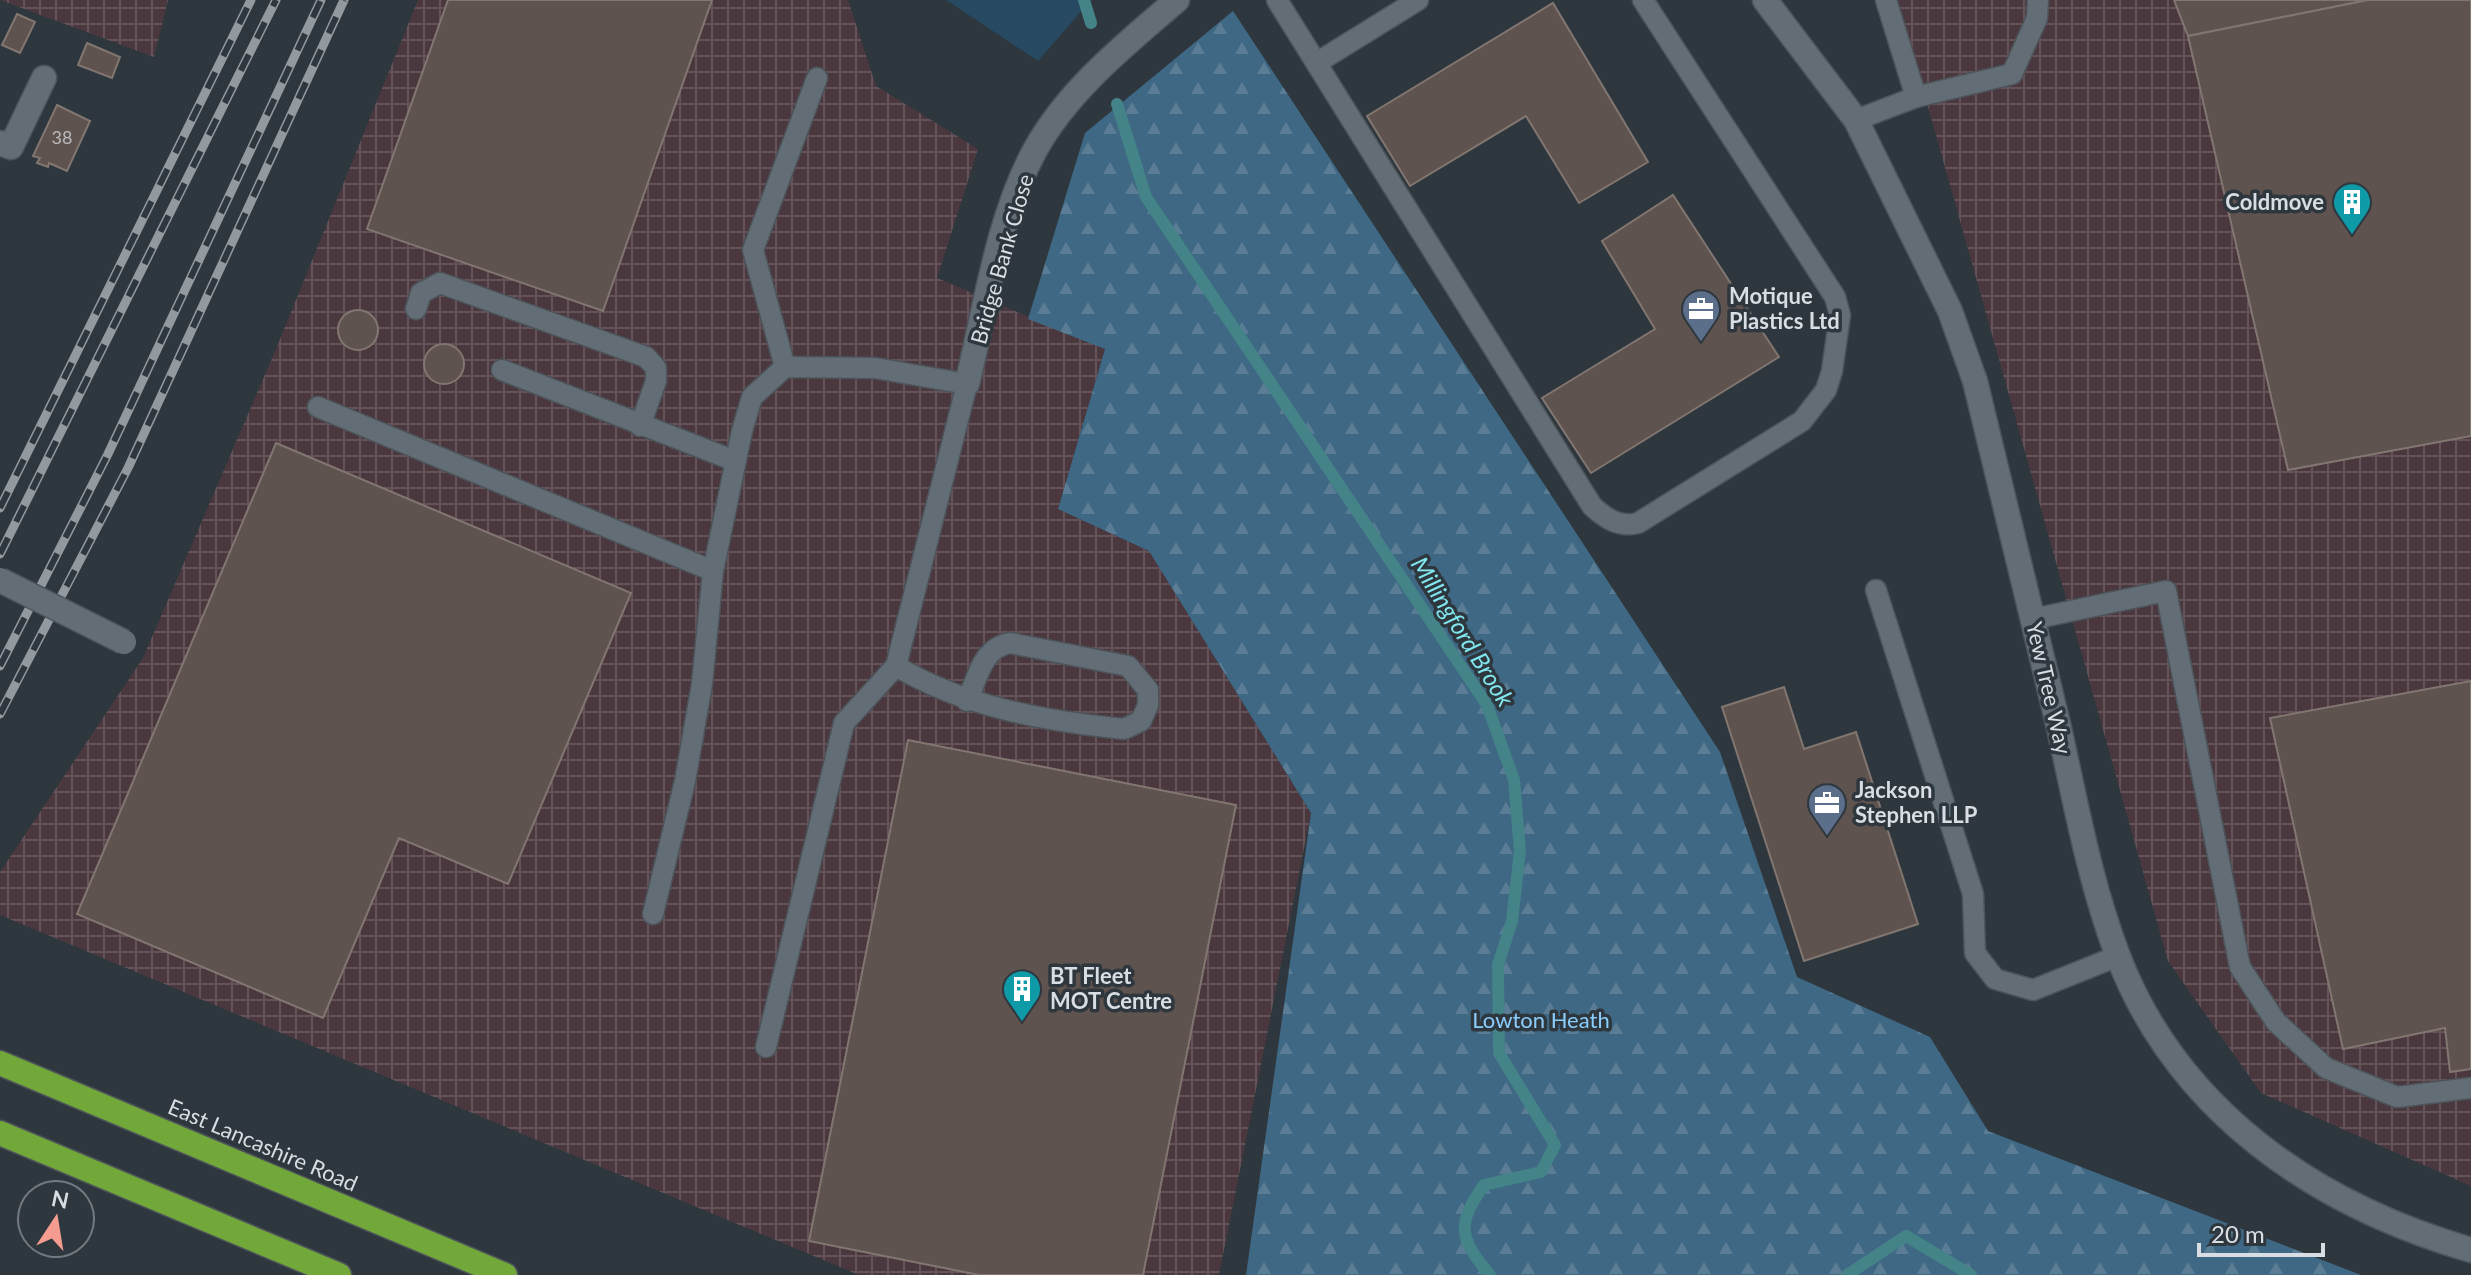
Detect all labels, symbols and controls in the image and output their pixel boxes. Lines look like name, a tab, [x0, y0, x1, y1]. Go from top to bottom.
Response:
house number: 38	[52, 126, 72, 148]
street label: Bridge Bank Close	[964, 171, 1039, 347]
building icon: Coldmove	[2331, 181, 2373, 236]
place label: Coldmove	[2225, 188, 2324, 215]
place label: Motique Plastics Ltd	[1729, 282, 1840, 334]
office icon: Motique Plastics Ltd	[1680, 288, 1722, 343]
water label: Millingford Brook	[1406, 551, 1521, 712]
street label: Yew Tree Way	[2021, 619, 2078, 757]
place label: Jackson Stephen LLP	[1855, 776, 1978, 828]
office icon: Jackson Stephen LLP	[1806, 782, 1848, 837]
place label: BT Fleet MOT Centre	[1050, 962, 1172, 1014]
building icon: BT Fleet MOT Centre	[1001, 968, 1043, 1023]
park label: Lowton Heath	[1472, 1006, 1610, 1033]
street label: East Lancashire Road	[164, 1092, 362, 1197]
north arrow	[16, 1179, 96, 1259]
text: N	[49, 1184, 71, 1214]
scale bar	[2199, 1207, 2323, 1257]
text: 20 m	[2211, 1219, 2265, 1248]

